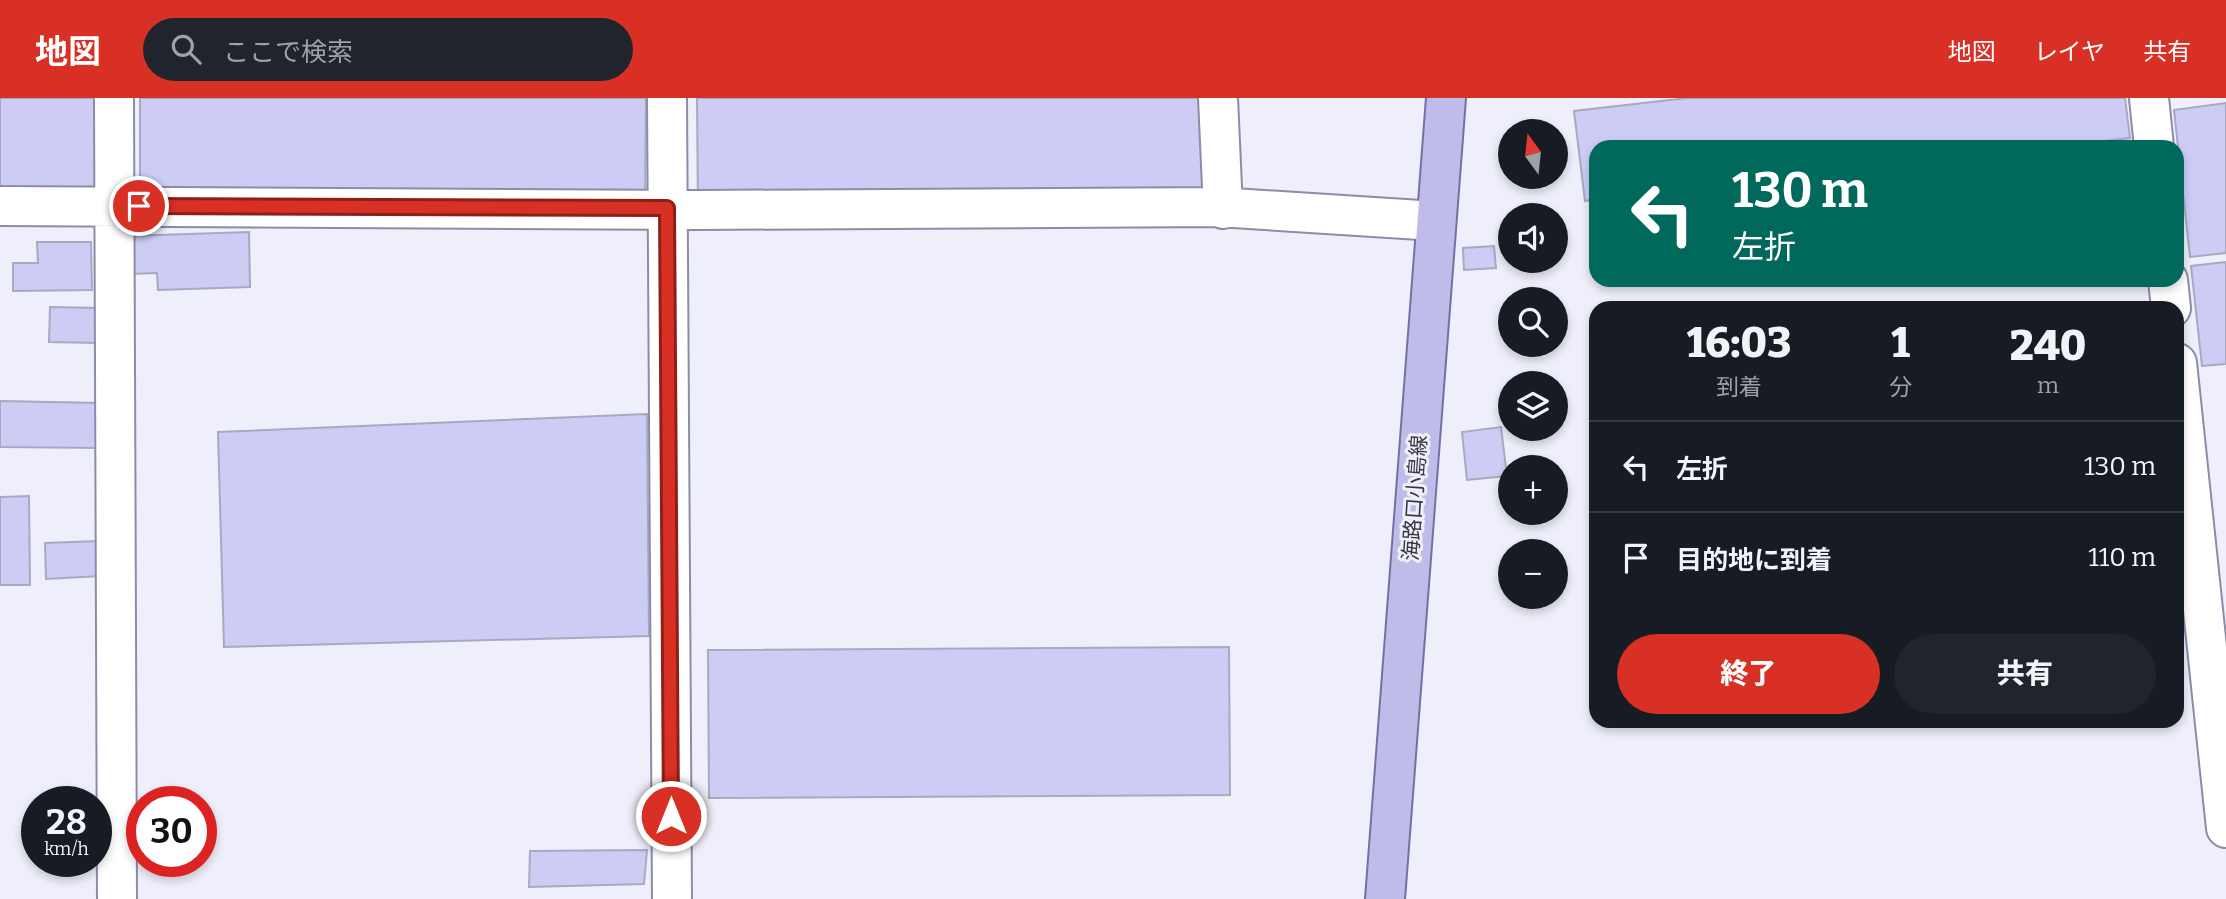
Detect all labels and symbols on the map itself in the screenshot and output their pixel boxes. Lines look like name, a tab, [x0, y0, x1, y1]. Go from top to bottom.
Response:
north arrow	[1498, 119, 1568, 189]
pin	[109, 176, 169, 236]
street label: 海路口小島線	[1398, 434, 1432, 562]
position arrow	[634, 779, 708, 853]
speed limit sign: 30	[126, 786, 217, 877]

